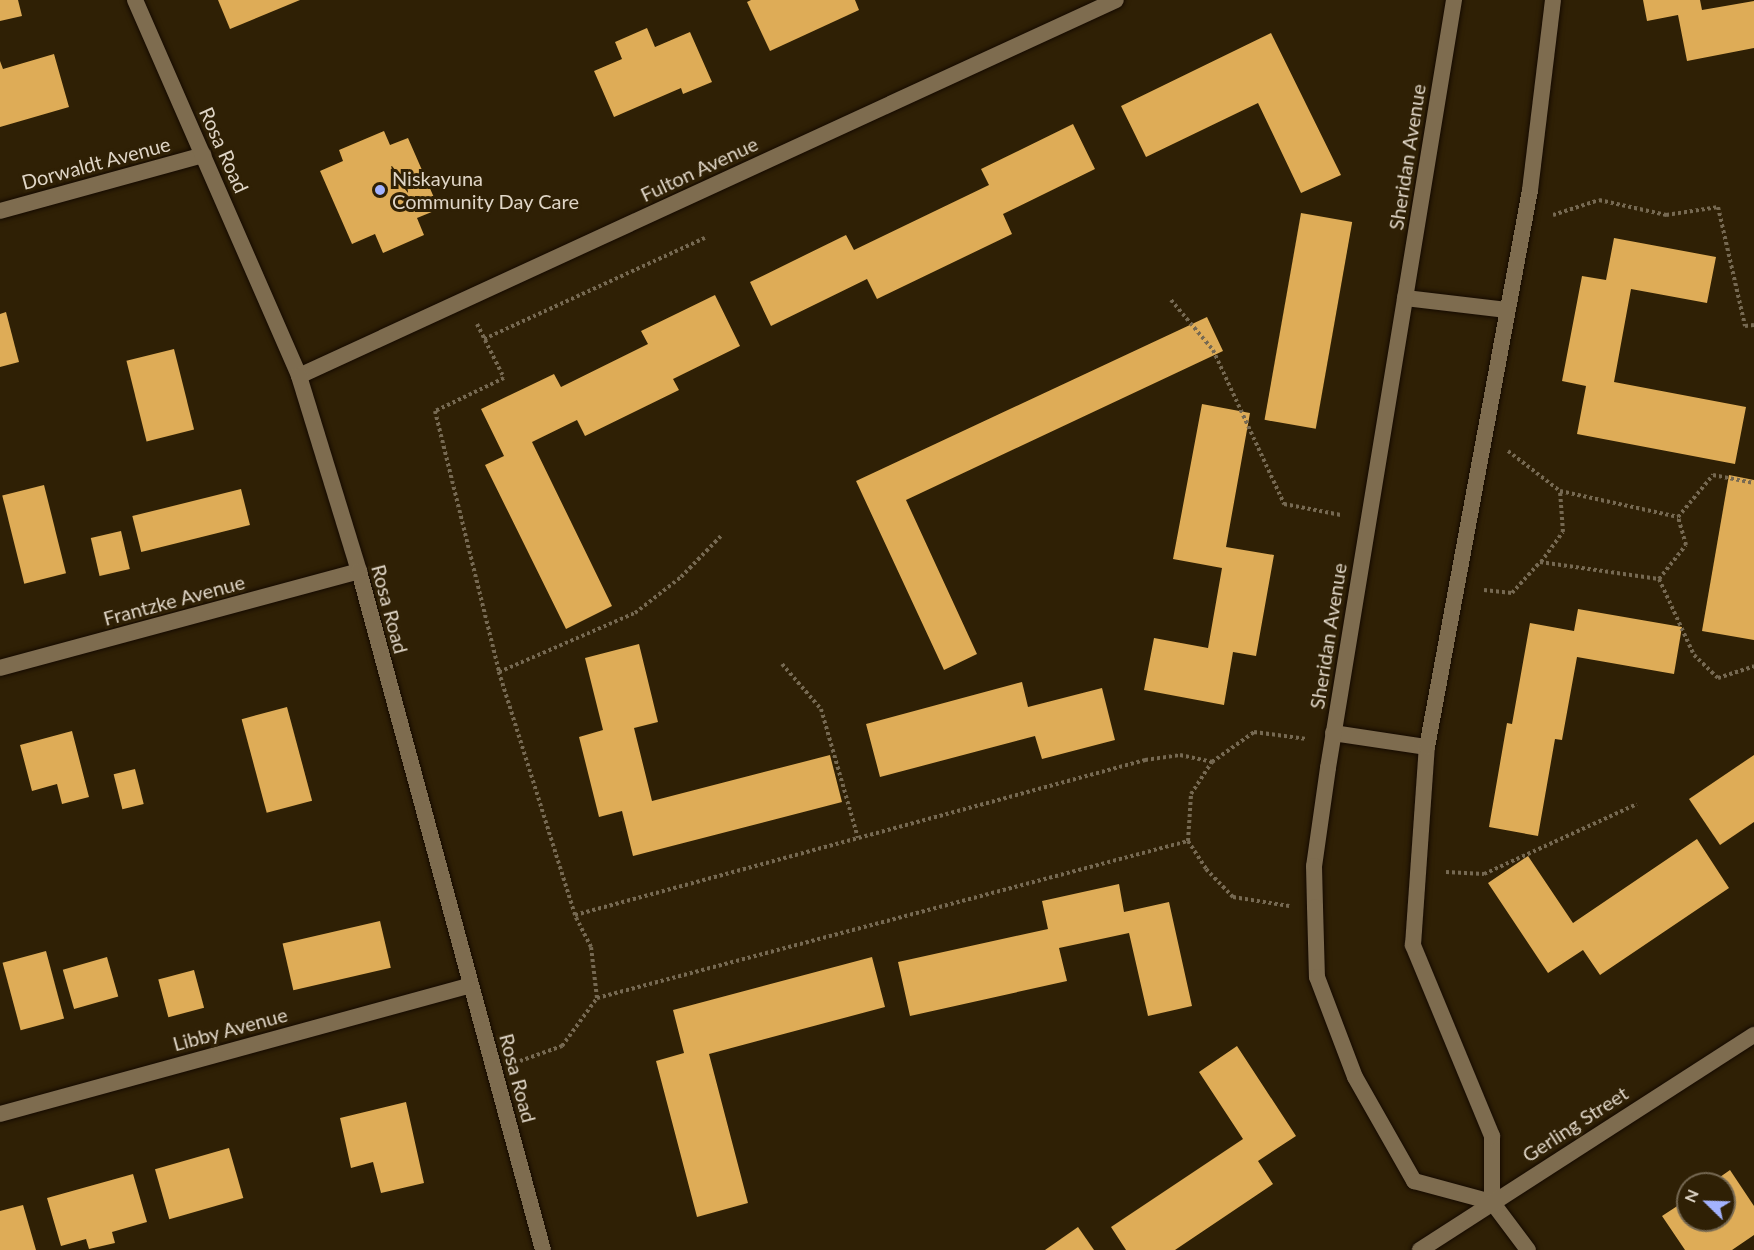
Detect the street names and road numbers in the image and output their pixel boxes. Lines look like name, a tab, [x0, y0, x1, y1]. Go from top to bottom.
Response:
street label: Sheridan Avenue	[1384, 82, 1430, 232]
street label: Rosa Road	[194, 103, 254, 197]
street label: Fulton Avenue	[636, 131, 762, 207]
street label: Dorwaldt Avenue	[19, 132, 173, 194]
street label: Sheridan Avenue	[1305, 561, 1351, 711]
street label: Rosa Road	[367, 562, 413, 656]
street label: Frantzke Avenue	[100, 569, 248, 631]
street label: Libby Avenue	[169, 1002, 291, 1056]
street label: Rosa Road	[495, 1031, 541, 1125]
street label: Gerling Street	[1518, 1081, 1632, 1167]

